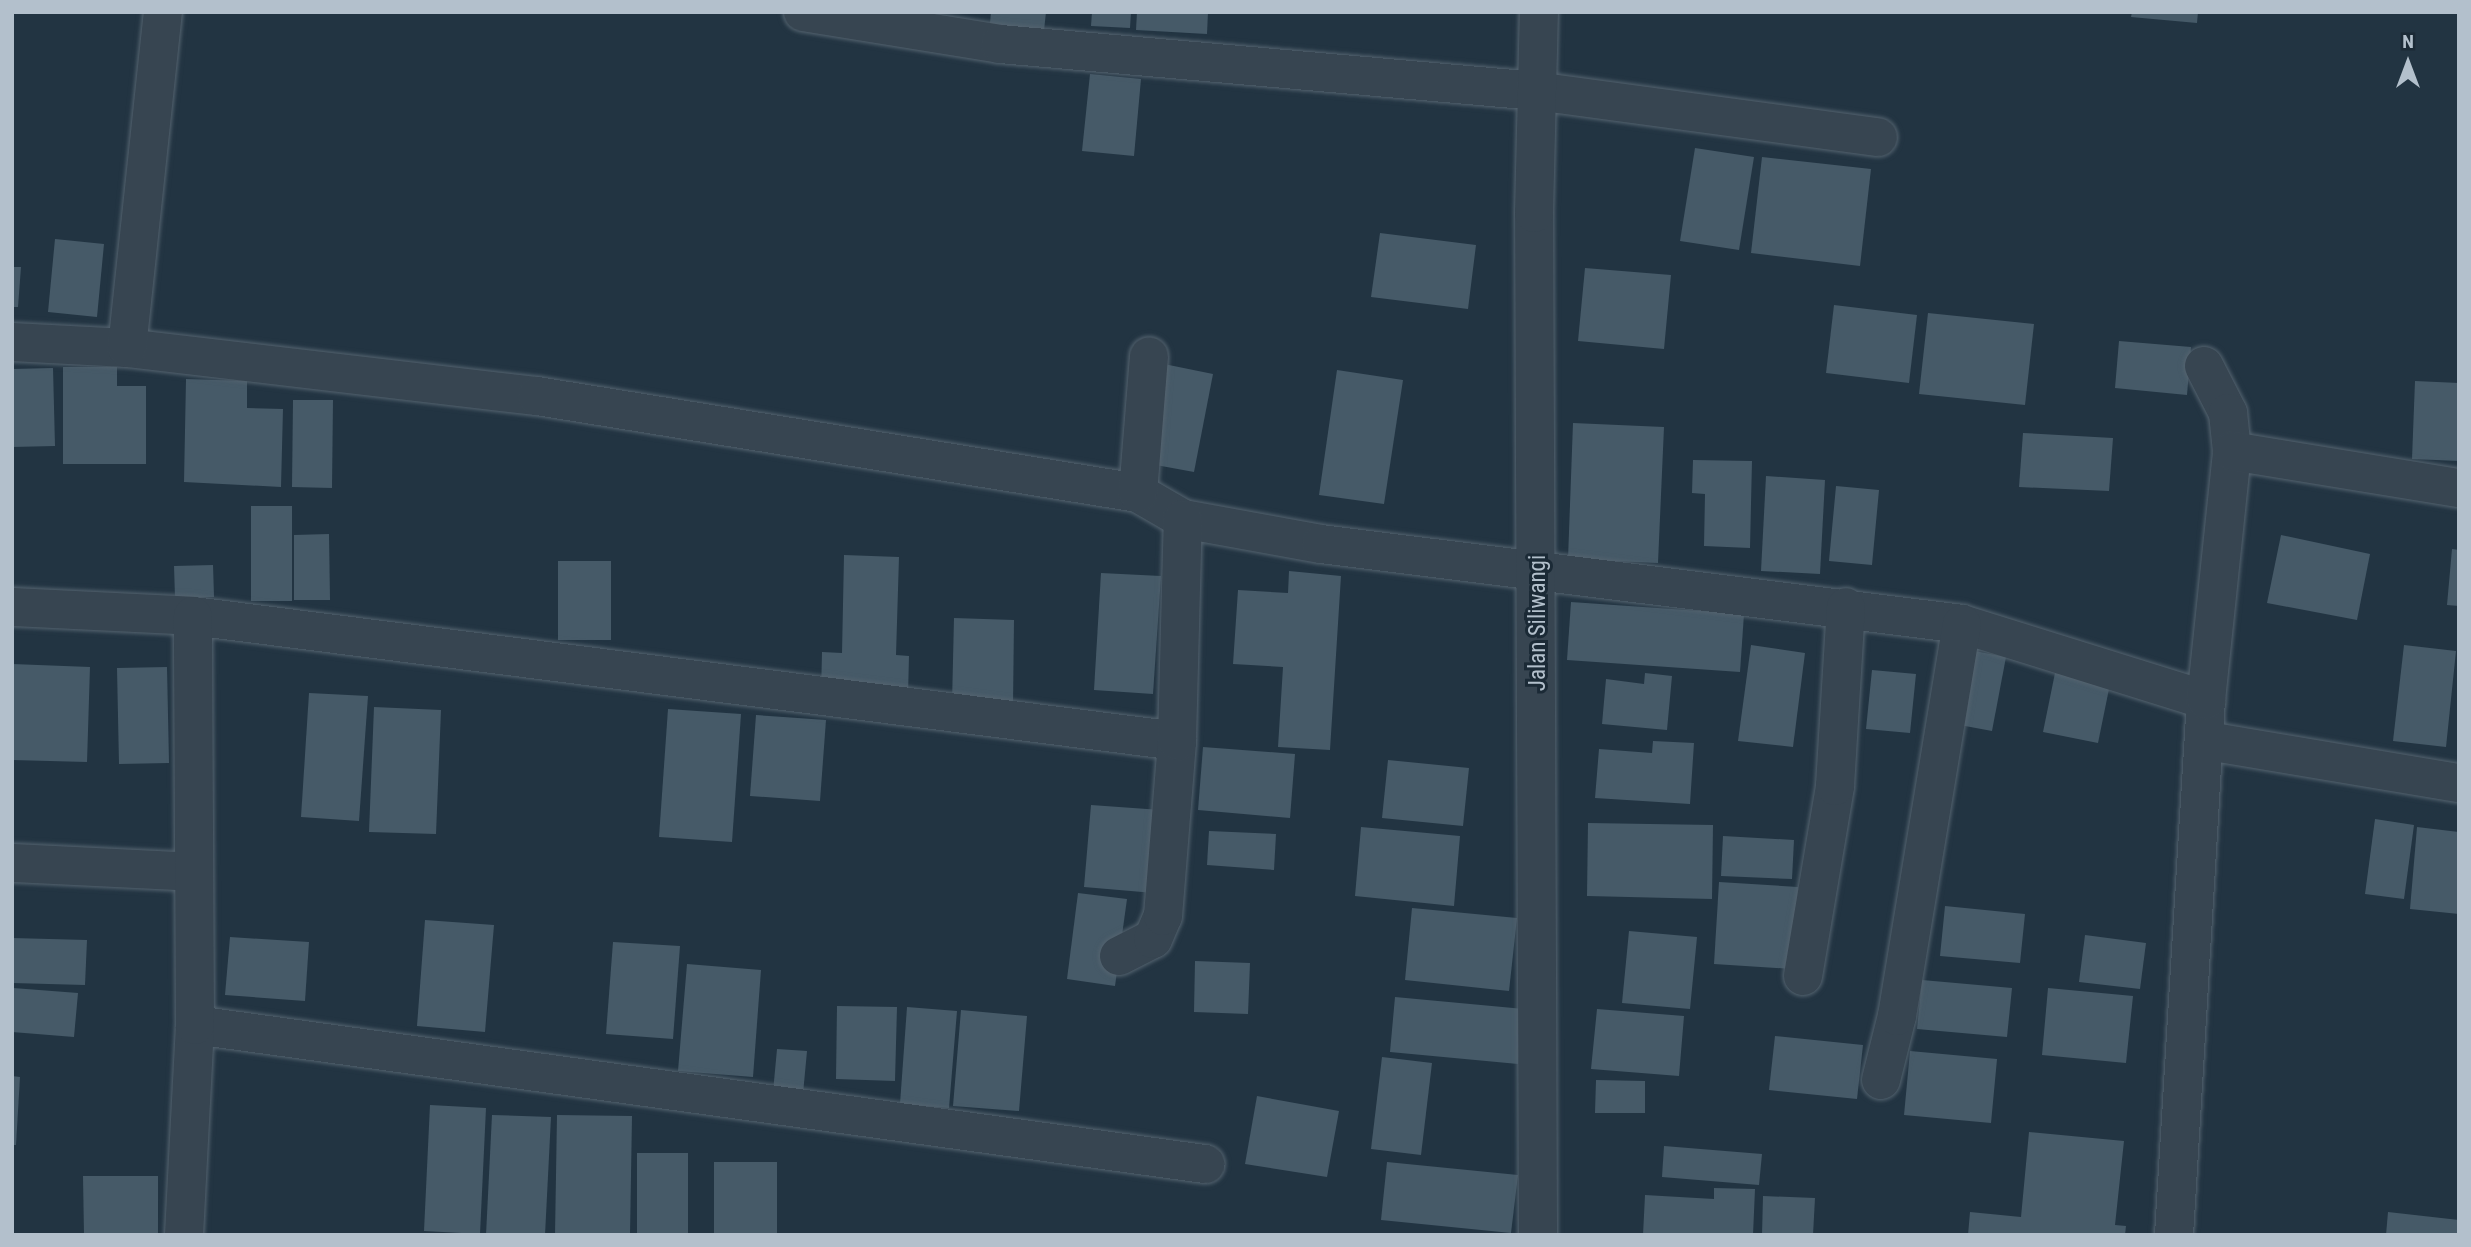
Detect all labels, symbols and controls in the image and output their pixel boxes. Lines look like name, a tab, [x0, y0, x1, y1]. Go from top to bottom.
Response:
north arrow	[2373, 28, 2443, 98]
text: N	[2402, 30, 2414, 53]
street label: Jalan Siliwangi	[1524, 555, 1552, 691]

